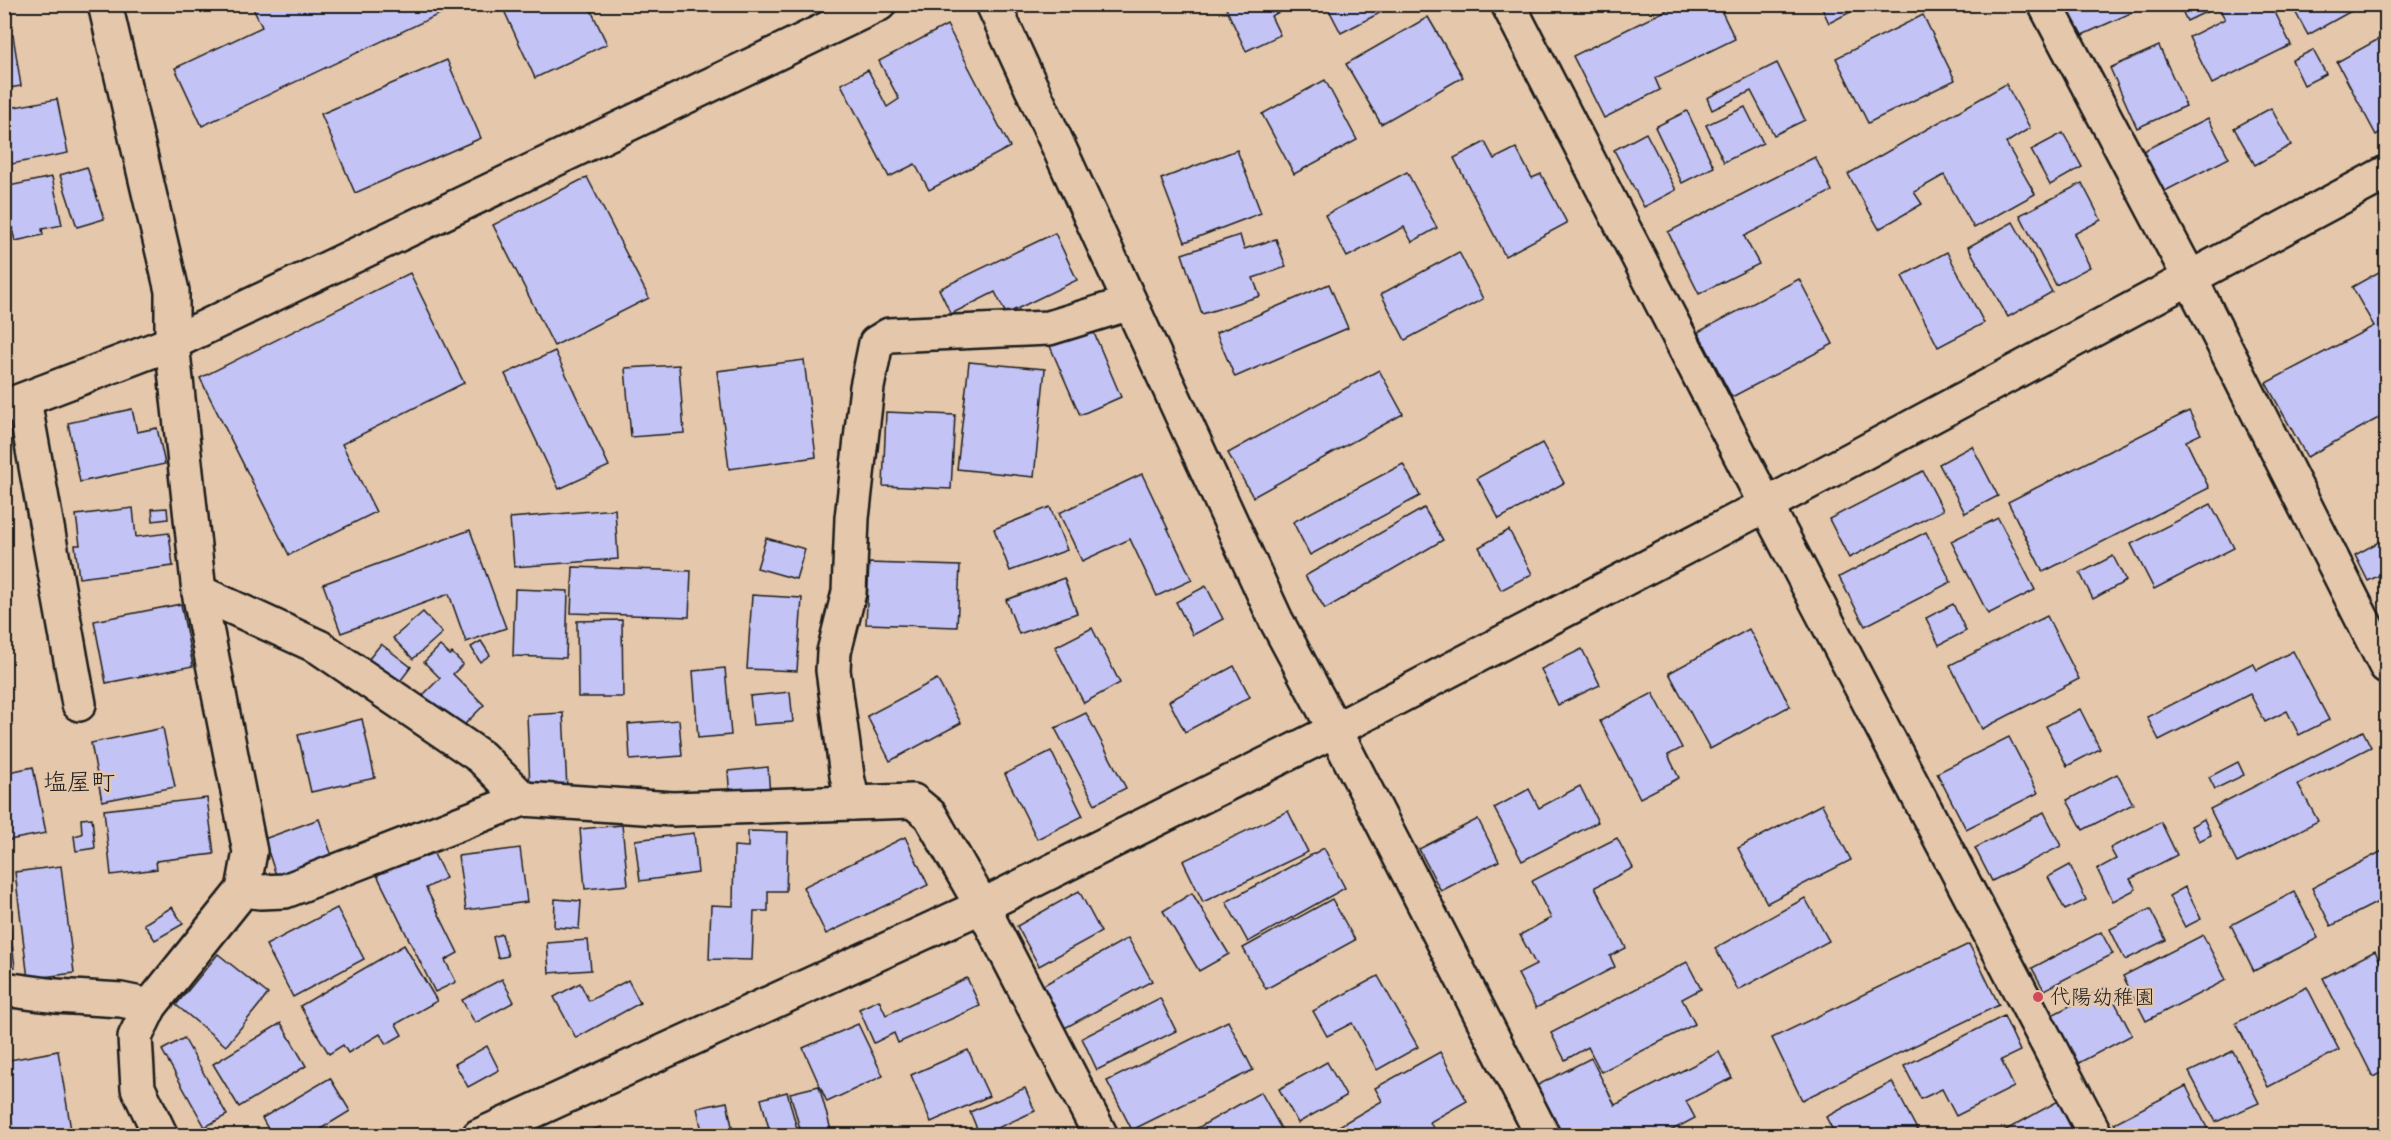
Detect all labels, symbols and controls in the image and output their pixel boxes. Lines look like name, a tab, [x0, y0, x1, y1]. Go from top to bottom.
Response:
district label: 塩屋町	[43, 765, 115, 796]
place label: 代陽幼稚園	[2050, 982, 2155, 1009]
marker: 代陽幼稚園	[2031, 990, 2045, 1004]

